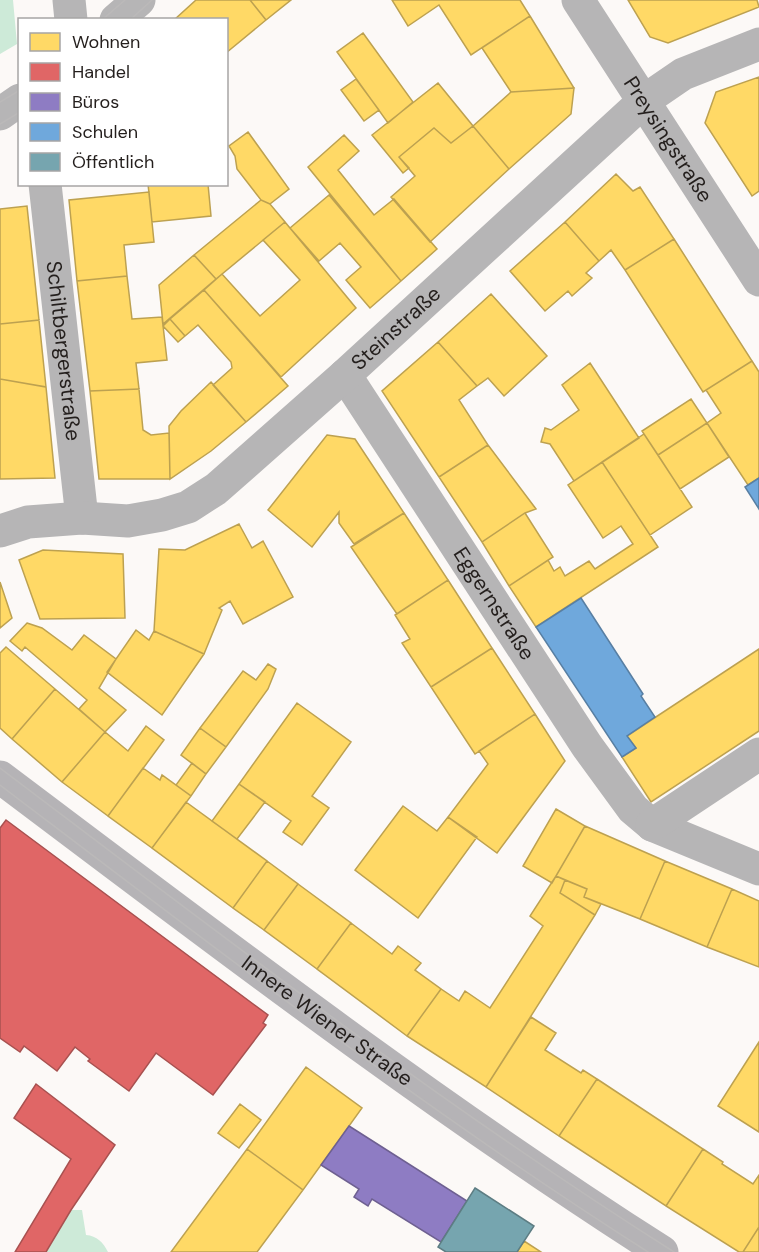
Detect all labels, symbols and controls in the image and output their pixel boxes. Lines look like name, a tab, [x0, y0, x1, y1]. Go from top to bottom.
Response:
legend	[18, 18, 228, 186]
text: Wohnen	[72, 30, 140, 54]
text: Handel	[72, 60, 130, 84]
street label: Preysingstraße	[617, 71, 719, 208]
text: Büros	[72, 90, 119, 114]
text: Schulen	[72, 120, 138, 144]
text: Öffentlich	[72, 150, 154, 174]
street label: Schiltbergerstraße	[40, 259, 87, 443]
street label: Steinstraße	[345, 280, 447, 377]
street label: Eggernstraße	[447, 542, 541, 666]
street label: Innere Wiener Straße	[236, 949, 418, 1093]

